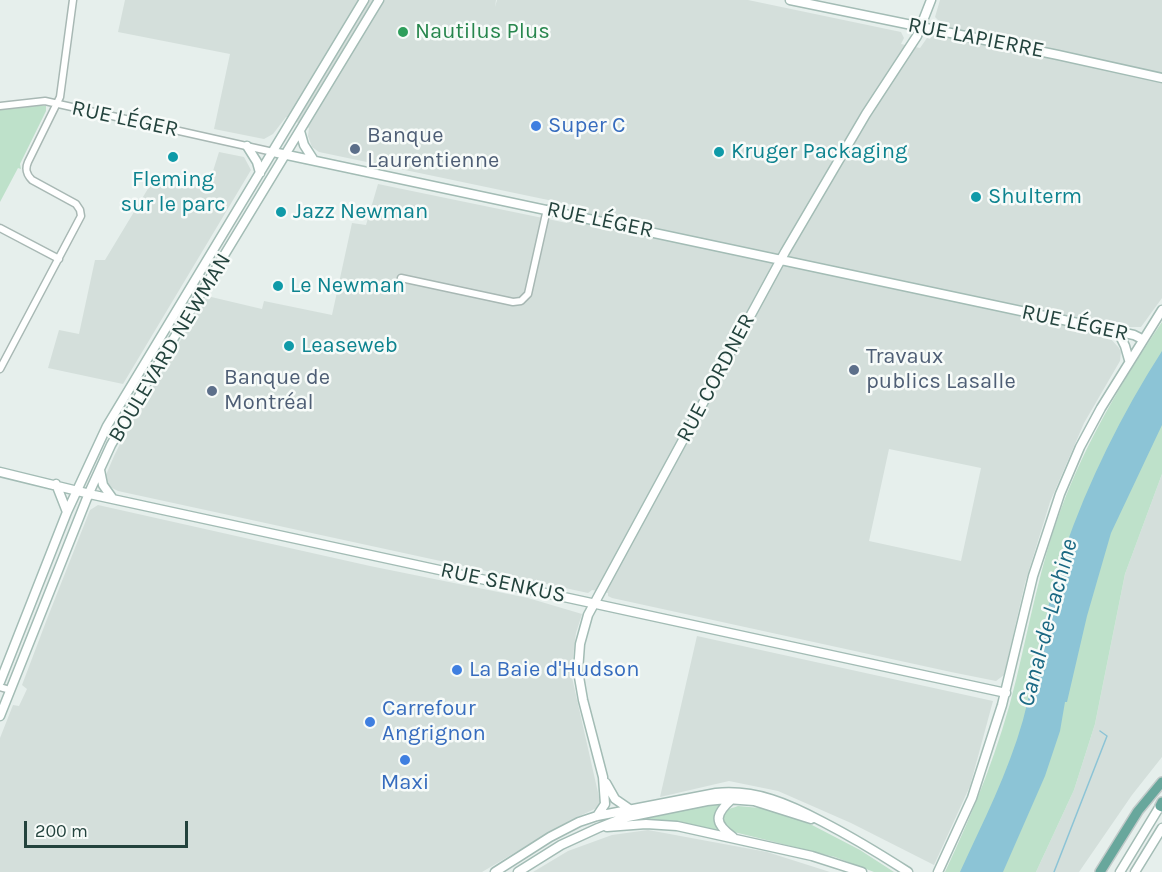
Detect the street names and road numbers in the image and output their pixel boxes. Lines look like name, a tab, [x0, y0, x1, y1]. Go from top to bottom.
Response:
street label: RUE LAPIERRE	[906, 12, 1046, 64]
street label: RUE LÉGER	[69, 95, 181, 143]
street label: RUE LÉGER	[544, 196, 656, 244]
street label: BOULEVARD NEWMAN	[103, 249, 237, 447]
street label: RUE LÉGER	[1019, 299, 1131, 347]
street label: RUE CORDNER	[671, 309, 761, 447]
street label: RUE SENKUS	[438, 557, 568, 609]

